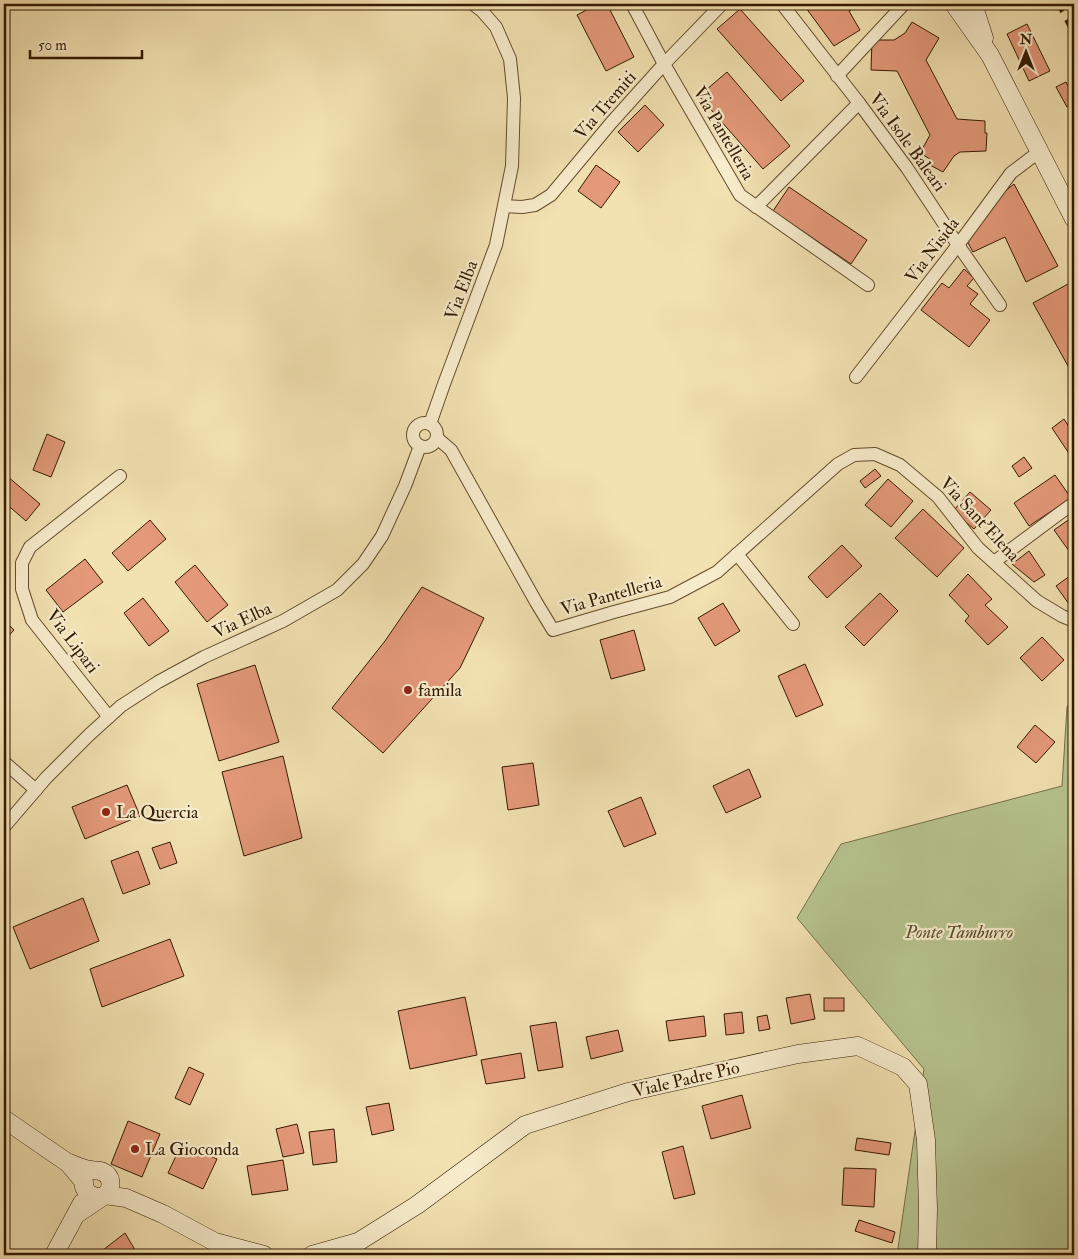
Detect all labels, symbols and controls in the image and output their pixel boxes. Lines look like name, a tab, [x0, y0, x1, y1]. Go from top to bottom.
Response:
scale bar	[30, 28, 142, 60]
north arrow	[1000, 28, 1050, 78]
text: N	[1019, 31, 1033, 48]
text: 50 m	[38, 36, 67, 55]
street label: Via Tremiti	[569, 66, 642, 144]
street label: Via Pantelleria	[688, 82, 760, 185]
street label: Via Isole Baleari	[864, 88, 951, 196]
street label: Via Nisida	[900, 212, 965, 288]
street label: Via Elba	[440, 256, 484, 323]
street label: Via Sant'Elena	[935, 472, 1025, 567]
street label: Via Pantelleria	[558, 570, 665, 621]
street label: Via Elba	[209, 597, 276, 644]
street label: Via Lipari	[41, 605, 104, 678]
place label: famila	[418, 679, 463, 702]
marker: famila	[402, 684, 414, 696]
place label: La Quercia	[116, 801, 199, 824]
marker: La Quercia	[100, 806, 112, 818]
park label: Ponte Tamburro	[904, 921, 1013, 944]
street label: Viale Padre Pio	[630, 1056, 742, 1103]
place label: La Gioconda	[145, 1138, 240, 1161]
marker: La Gioconda	[129, 1143, 141, 1155]

